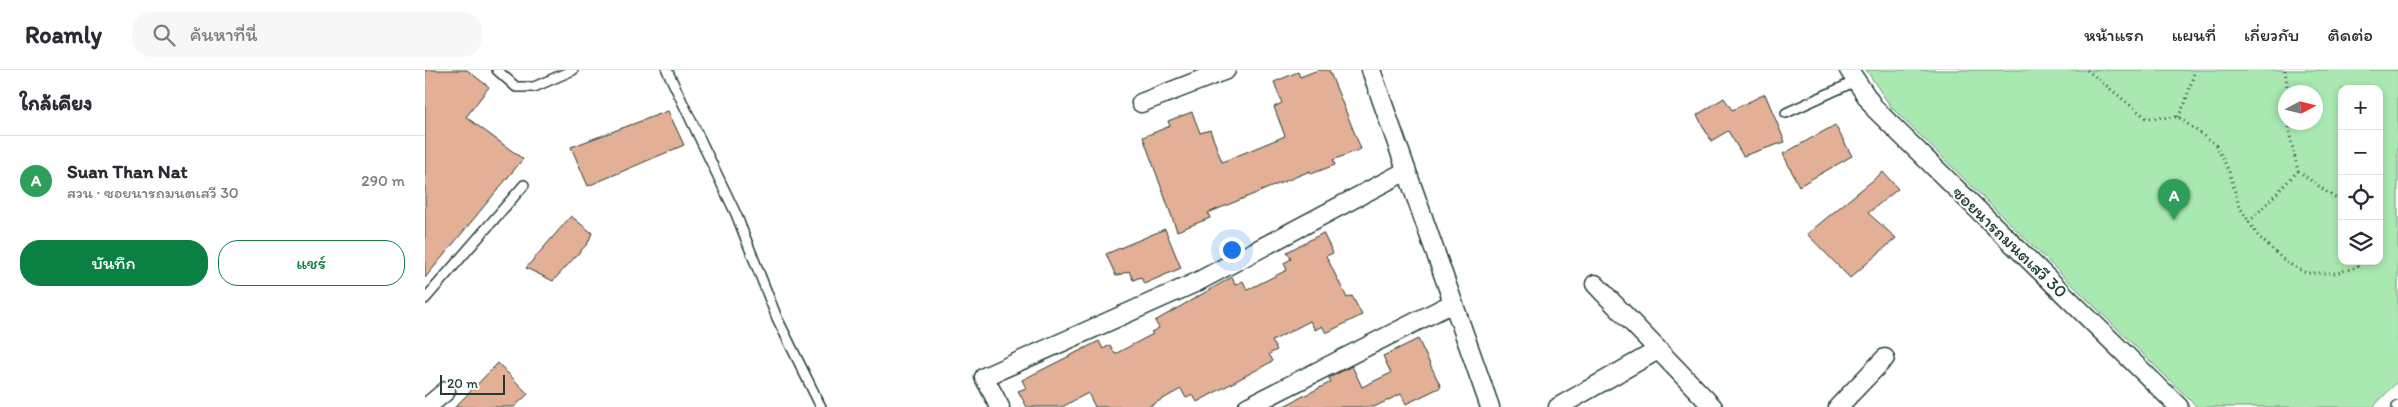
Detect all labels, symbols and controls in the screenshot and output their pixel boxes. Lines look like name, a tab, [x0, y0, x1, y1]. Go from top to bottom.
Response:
search box	[132, 12, 482, 57]
text: Roamly	[25, 20, 102, 49]
icon: search	[150, 21, 178, 49]
text: ค้นหาที่นี่	[190, 23, 257, 46]
text: หน้าแรก	[2084, 24, 2144, 46]
text: แผนที่	[2172, 24, 2216, 46]
text: เกี่ยวกับ	[2244, 24, 2299, 46]
text: ติดต่อ	[2327, 24, 2373, 46]
north arrow	[2278, 85, 2323, 130]
map controls	[2338, 85, 2383, 265]
button: +	[2338, 85, 2383, 130]
text: ใกล้เคียง	[20, 90, 92, 115]
button: −	[2338, 130, 2383, 175]
text: Suan Than Nat	[67, 160, 188, 183]
text: A	[31, 171, 41, 190]
text: 290 m	[361, 171, 405, 190]
button: locate	[2338, 175, 2383, 220]
pin: A	[2158, 179, 2190, 220]
street label: ซอยนารถมนตเสวี 30	[1948, 181, 2072, 303]
text: สวน · ซอยนารถมนตเสวี 30	[67, 183, 239, 202]
button: layers	[2338, 220, 2383, 265]
your location	[1219, 237, 1245, 263]
button: บันทึก	[20, 240, 208, 286]
button: แชร์	[218, 240, 405, 286]
scale bar	[440, 372, 505, 395]
text: 20 m	[447, 375, 478, 392]

